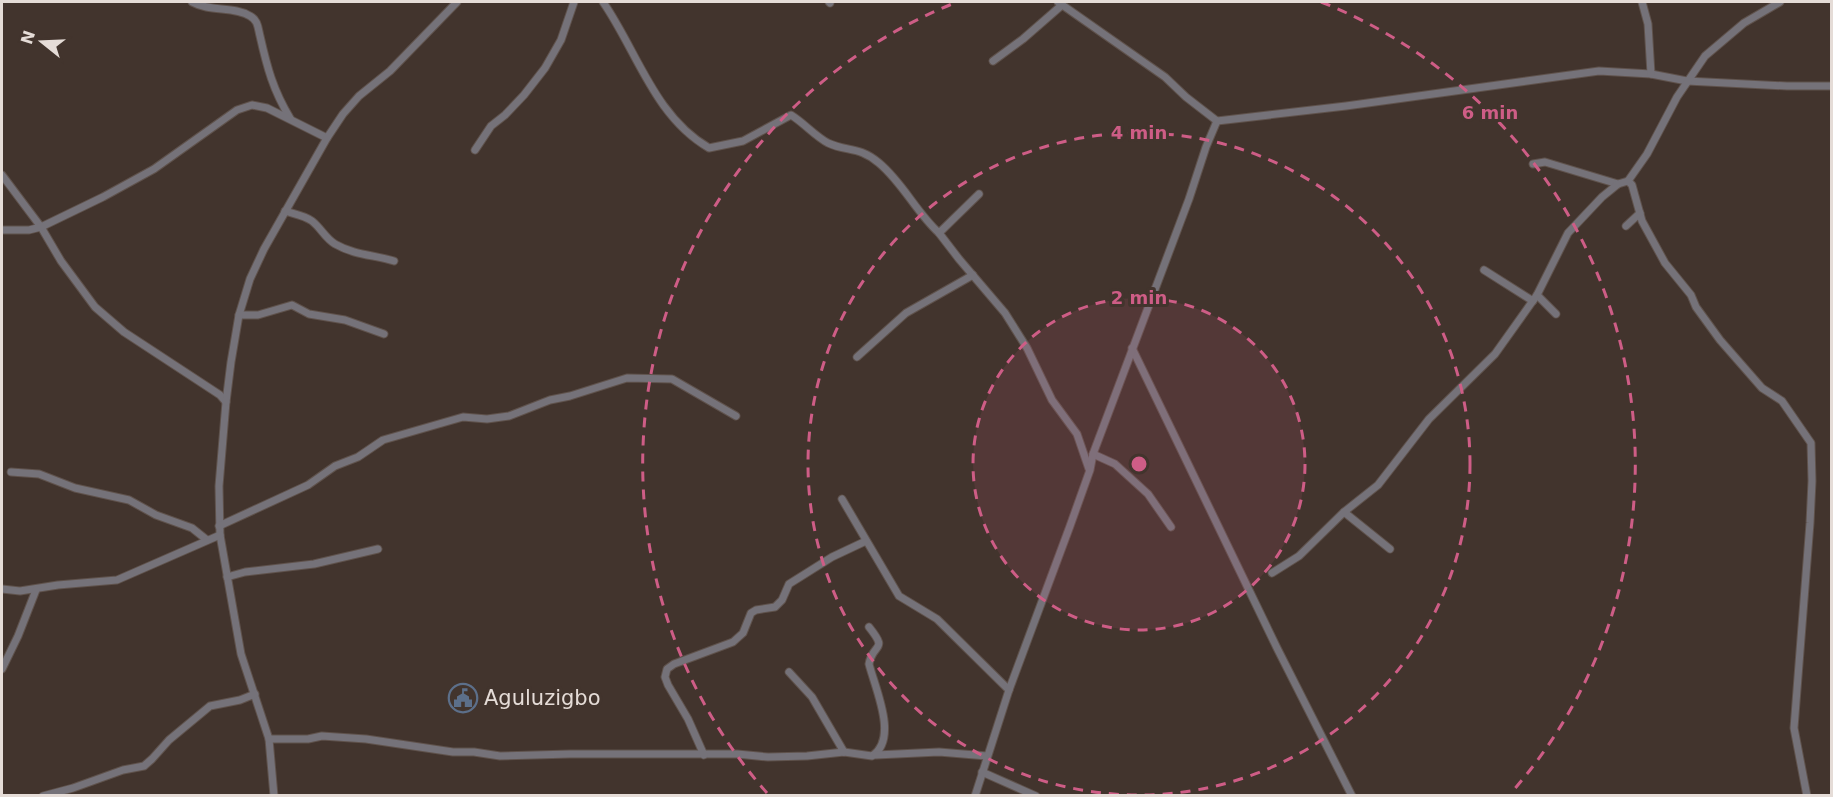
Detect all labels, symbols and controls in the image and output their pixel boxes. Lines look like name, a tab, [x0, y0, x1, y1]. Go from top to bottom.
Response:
north arrow	[12, 12, 72, 72]
text: N	[17, 28, 39, 47]
text: 6 min	[1462, 102, 1518, 123]
text: 4 min	[1111, 122, 1167, 143]
text: 2 min	[1111, 287, 1167, 308]
centre of rings	[1129, 454, 1149, 474]
public building icon: Aguluzigbo	[447, 682, 479, 714]
place label: Aguluzigbo	[484, 686, 601, 710]

